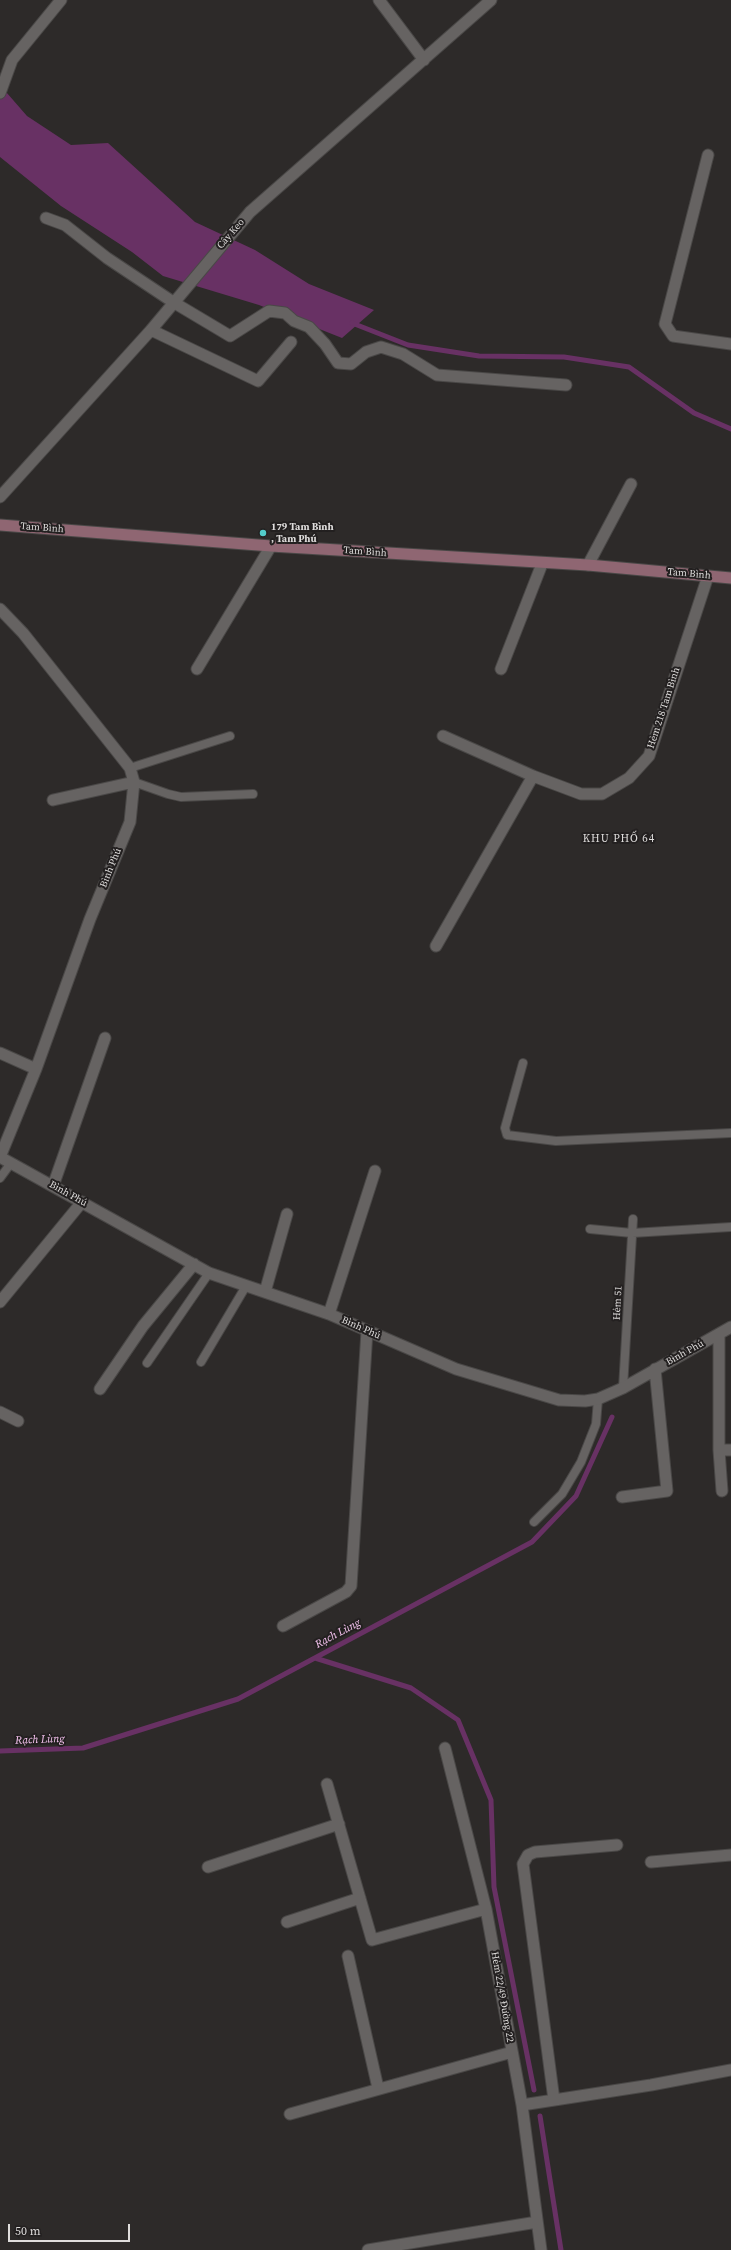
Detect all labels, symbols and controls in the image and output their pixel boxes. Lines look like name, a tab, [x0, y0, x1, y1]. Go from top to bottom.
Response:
street label: Cây Keo	[215, 217, 247, 251]
street label: Tam Bình	[20, 521, 64, 535]
place label: 179 Tam Bình , Tam Phú	[271, 521, 334, 544]
marker: 179 Tam Bình , Tam Phú	[258, 528, 268, 538]
street label: Tam Bình	[343, 545, 387, 559]
street label: Tam Bình	[667, 566, 711, 582]
street label: Hẻm 218 Tam Bình	[645, 666, 683, 750]
district label: KHU PHỐ 64	[583, 832, 655, 846]
street label: Bình Phú	[98, 847, 124, 889]
street label: Bình Phú	[47, 1179, 89, 1209]
street label: Hẻm 51	[611, 1286, 625, 1320]
street label: Bình Phú	[340, 1314, 382, 1342]
street label: Bình Phú	[664, 1338, 706, 1368]
water label: Rạch Lùng	[313, 1617, 363, 1651]
water label: Rạch Lùng	[15, 1733, 65, 1747]
street label: Hẻm 22/49 Đường 22	[488, 1951, 516, 2043]
scale bar	[10, 2216, 132, 2242]
text: 50 m	[15, 2223, 41, 2239]

